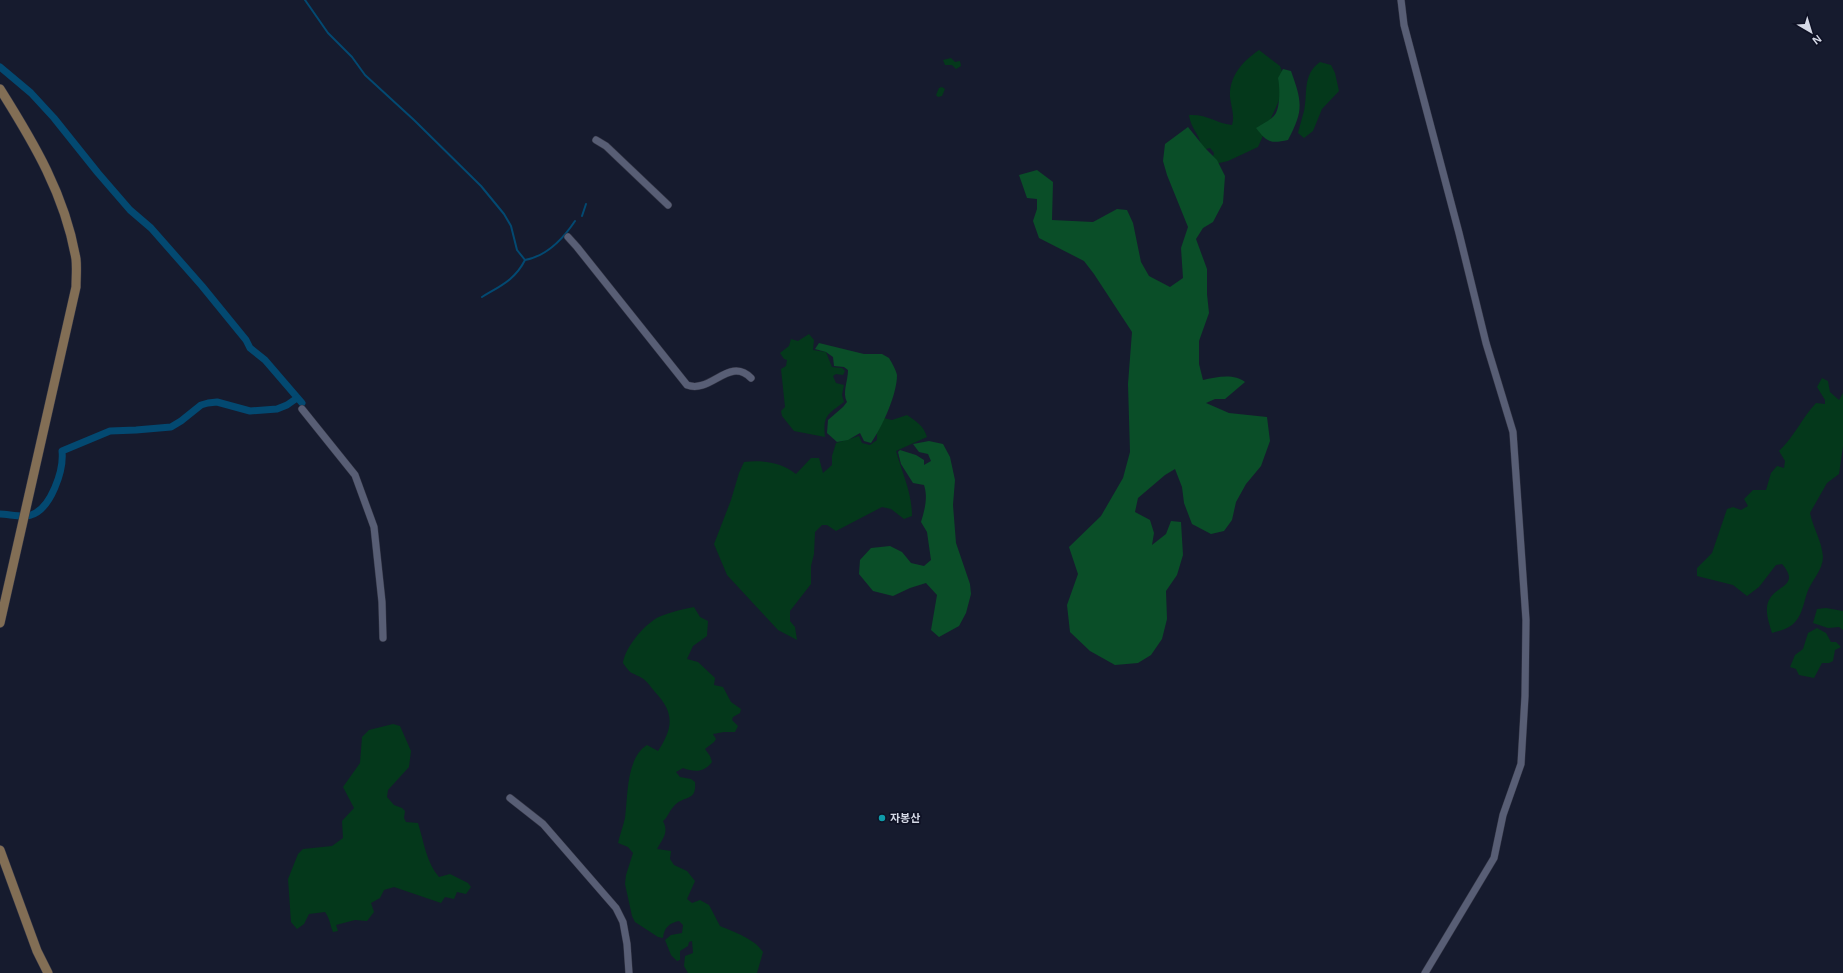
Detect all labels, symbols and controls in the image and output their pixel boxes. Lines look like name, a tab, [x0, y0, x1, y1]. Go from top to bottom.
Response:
north arrow	[1791, 12, 1831, 52]
text: N	[1810, 33, 1824, 47]
place label: 자봉산	[890, 812, 920, 824]
marker: 자봉산	[877, 813, 887, 823]

